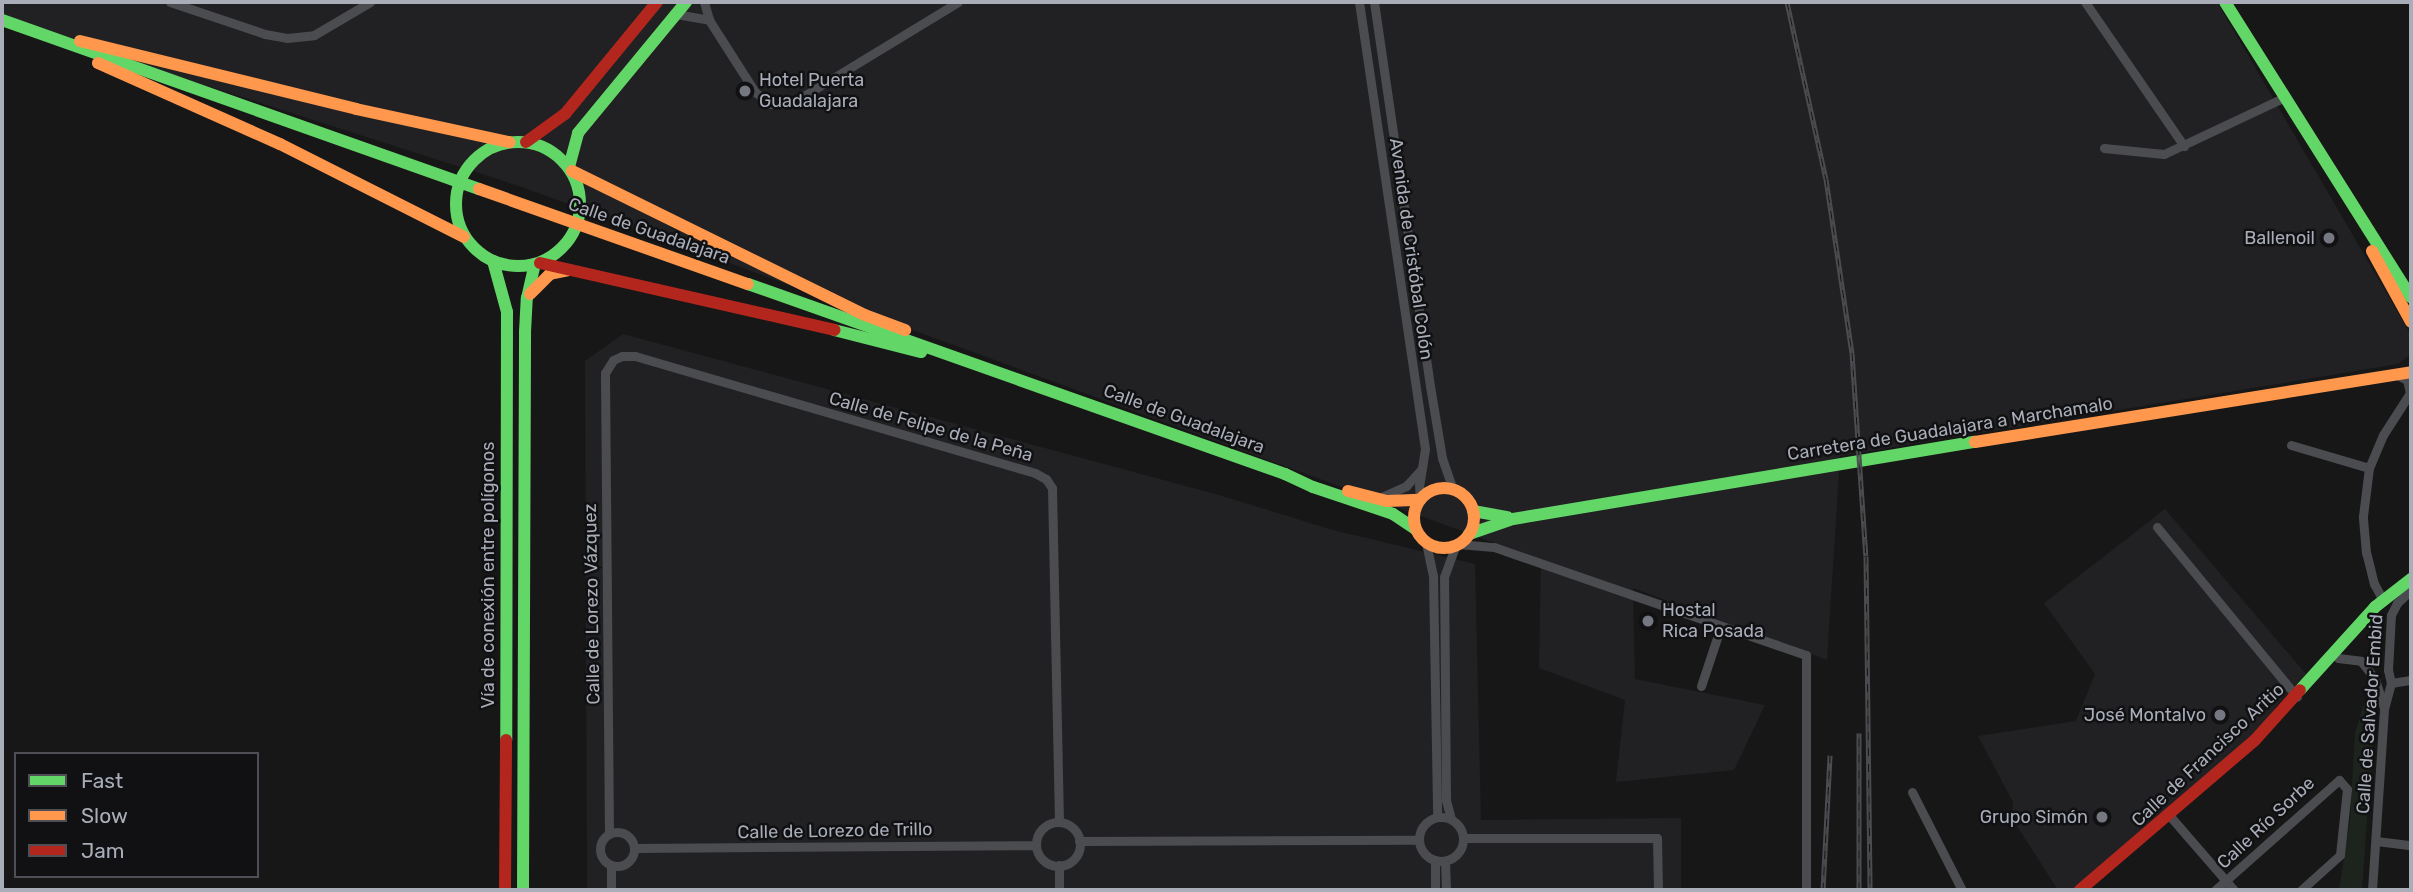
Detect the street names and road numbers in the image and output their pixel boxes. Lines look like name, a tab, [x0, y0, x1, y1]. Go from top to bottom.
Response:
street label: Avenida de Cristóbal Colón	[1385, 137, 1437, 361]
street label: Calle de Guadalajara	[565, 193, 733, 269]
street label: Calle de Guadalajara	[1101, 380, 1267, 458]
street label: Calle de Felipe de la Peña	[827, 388, 1035, 466]
street label: Carretera de Guadalajara a Marchamalo	[1786, 393, 2114, 465]
street label: Vía de conexión entre polígonos	[477, 442, 499, 708]
street label: Calle de Lorezo Vázquez	[579, 503, 605, 705]
street label: Calle de Salvador Embid	[2352, 613, 2388, 815]
street label: Calle de Francisco Aritio	[2127, 678, 2289, 832]
street label: Calle Río Sorbe	[2213, 772, 2319, 874]
street label: Calle de Lorezo de Trillo	[737, 818, 933, 844]

